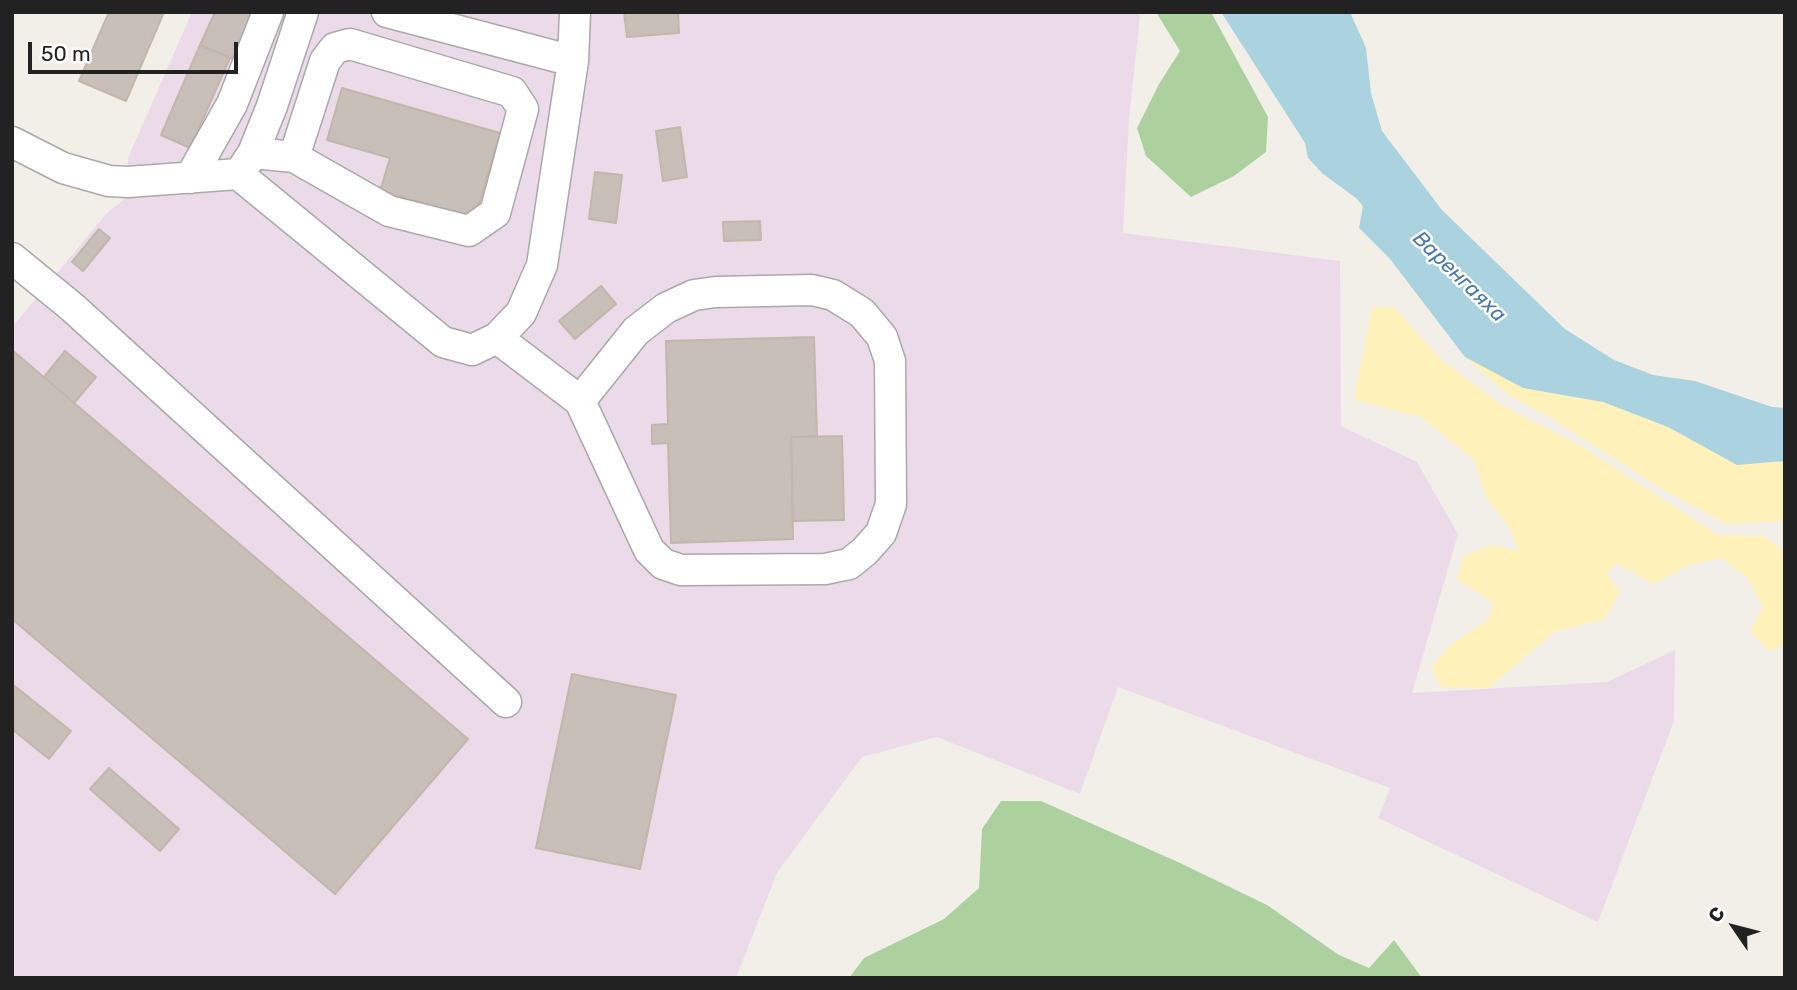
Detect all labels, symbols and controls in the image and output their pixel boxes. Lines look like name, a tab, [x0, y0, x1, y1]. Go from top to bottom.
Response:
scale bar	[32, 28, 242, 72]
text: 50 m	[41, 41, 91, 66]
water label: Варенгаяха	[1407, 226, 1511, 328]
north arrow	[1699, 892, 1769, 962]
text: С	[1703, 903, 1730, 927]

